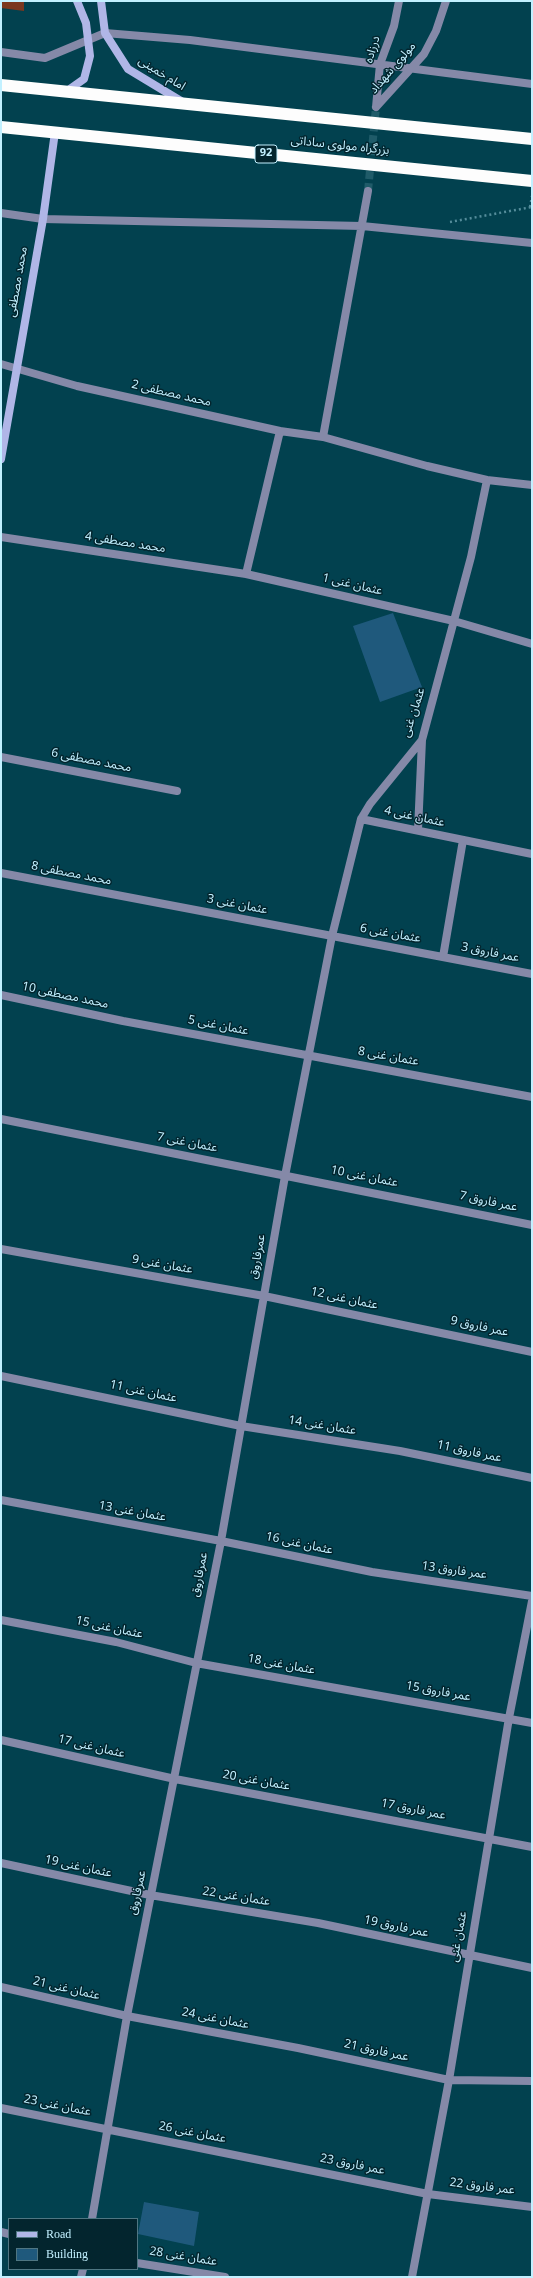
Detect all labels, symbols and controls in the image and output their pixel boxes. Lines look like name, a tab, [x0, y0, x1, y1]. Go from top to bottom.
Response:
street label: درزاده	[363, 35, 385, 65]
street label: مولوی شهداد	[368, 40, 420, 98]
street label: امام خمینی	[135, 55, 187, 95]
street label: بزرگراه مولوی ساداتی	[290, 135, 390, 159]
road number: 92	[255, 145, 277, 163]
street label: محمد مصطفی	[6, 246, 32, 318]
street label: محمد مصطفی 2	[130, 379, 212, 411]
street label: محمد مصطفی 4	[84, 531, 166, 557]
street label: عثمان غنی 1	[321, 572, 383, 600]
street label: عثمان غنی	[400, 686, 430, 740]
street label: محمد مصطفی 6	[50, 747, 132, 777]
street label: عثمان غنی 4	[383, 805, 445, 831]
street label: محمد مصطفی 8	[30, 860, 112, 890]
street label: عثمان غنی 3	[206, 893, 268, 919]
street label: عثمان غنی 6	[359, 923, 421, 947]
street label: عمر فاروق 3	[460, 941, 520, 967]
street label: محمد مصطفی 10	[20, 981, 110, 1013]
street label: عثمان غنی 5	[187, 1014, 249, 1040]
street label: عثمان غنی 8	[357, 1046, 419, 1070]
street label: عثمان غنی 7	[156, 1131, 218, 1157]
street label: عثمان غنی 10	[329, 1164, 399, 1192]
street label: عمر فاروق 7	[458, 1190, 518, 1216]
street label: عمرفاروق	[248, 1233, 270, 1281]
street label: عثمان غنی 9	[131, 1254, 193, 1278]
street label: عثمان غنی 12	[309, 1286, 379, 1314]
street label: عمر فاروق 9	[449, 1315, 509, 1341]
street label: عثمان غنی 11	[108, 1379, 178, 1407]
street label: عثمان غنی 14	[287, 1415, 357, 1439]
street label: عمر فاروق 11	[435, 1439, 503, 1467]
street label: عثمان غنی 13	[97, 1500, 167, 1526]
street label: عثمان غنی 16	[264, 1531, 334, 1559]
street label: عمرفاروق	[190, 1551, 212, 1599]
street label: عمر فاروق 13	[421, 1560, 487, 1584]
street label: عثمان غنی 15	[74, 1615, 144, 1643]
street label: عثمان غنی 18	[246, 1653, 316, 1679]
street label: عمر فاروق 15	[404, 1680, 472, 1706]
street label: عثمان غنی 17	[56, 1733, 126, 1763]
street label: عثمان غنی 20	[221, 1769, 291, 1795]
street label: عمر فاروق 17	[379, 1798, 447, 1824]
street label: عثمان غنی 19	[43, 1854, 113, 1882]
street label: عمرفاروق	[127, 1869, 151, 1917]
street label: عثمان غنی 22	[201, 1886, 271, 1910]
street label: عثمان غنی	[448, 1911, 472, 1963]
street label: عمر فاروق 19	[362, 1914, 430, 1942]
street label: عثمان غنی 21	[31, 1975, 101, 2005]
street label: عثمان غنی 24	[180, 2006, 250, 2034]
street label: عمر فاروق 21	[342, 2038, 410, 2066]
street label: عثمان غنی 23	[22, 2093, 92, 2121]
street label: عثمان غنی 26	[157, 2120, 227, 2148]
street label: عمر فاروق 23	[318, 2153, 386, 2179]
street label: عمر فاروق 22	[449, 2177, 515, 2199]
legend	[8, 2218, 138, 2270]
text: Road	[46, 2227, 71, 2241]
street label: عثمان غنی 28	[148, 2246, 218, 2270]
text: Building	[46, 2247, 88, 2261]

